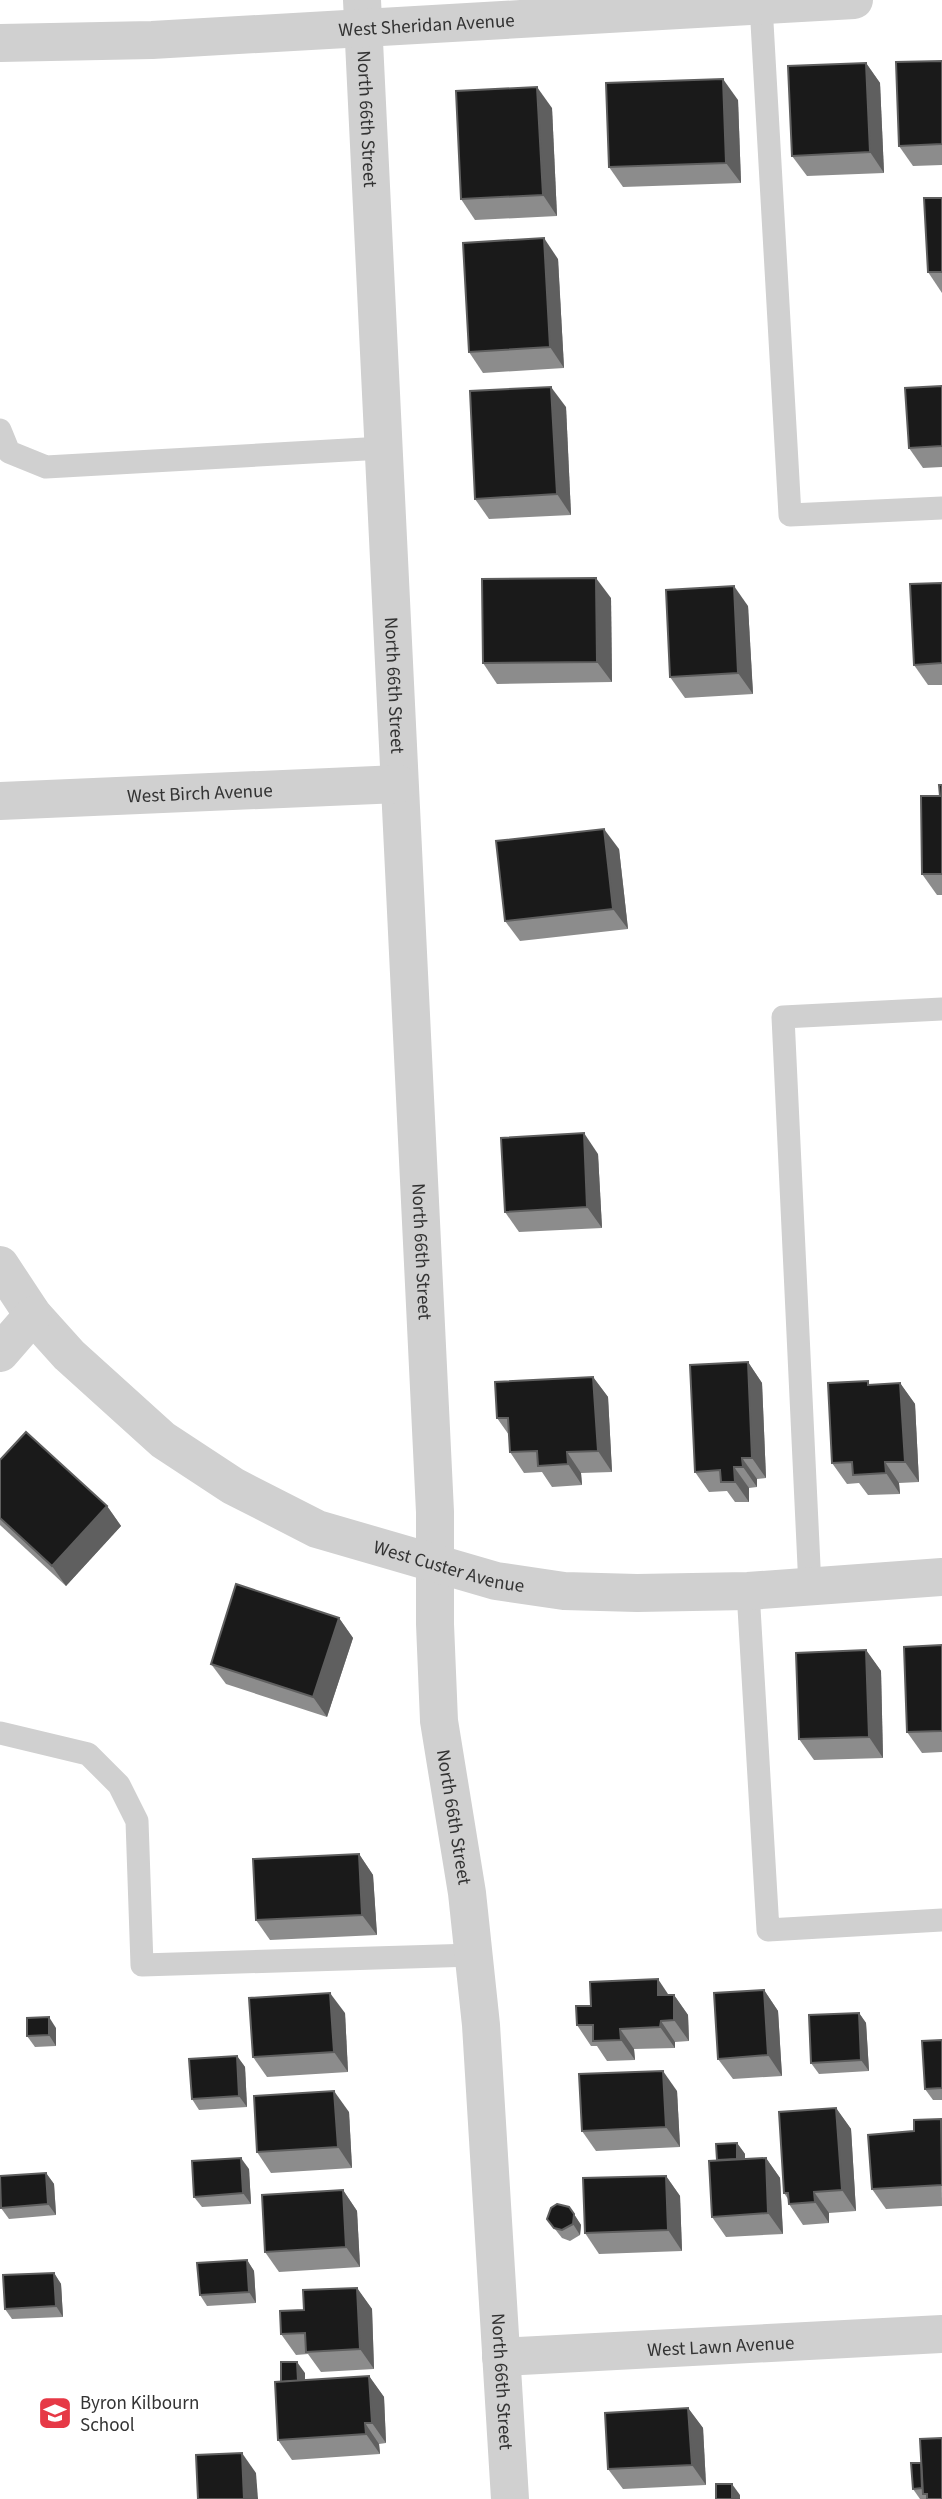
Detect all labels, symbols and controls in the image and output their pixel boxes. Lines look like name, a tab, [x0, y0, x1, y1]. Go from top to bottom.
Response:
street label: West Sheridan Avenue	[338, 7, 515, 44]
street label: North 66th Street	[349, 50, 383, 189]
street label: North 66th Street	[377, 616, 410, 755]
street label: West Birch Avenue	[126, 777, 273, 811]
street label: North 66th Street	[404, 1183, 438, 1321]
street label: West Custer Avenue	[370, 1534, 526, 1600]
street label: North 66th Street	[429, 1747, 478, 1887]
street label: North 66th Street	[484, 2312, 519, 2451]
street label: West Lawn Avenue	[646, 2330, 795, 2364]
place label: Byron Kilbourn School	[80, 2390, 199, 2439]
school or university icon: Byron Kilbourn School	[36, 2394, 74, 2432]

